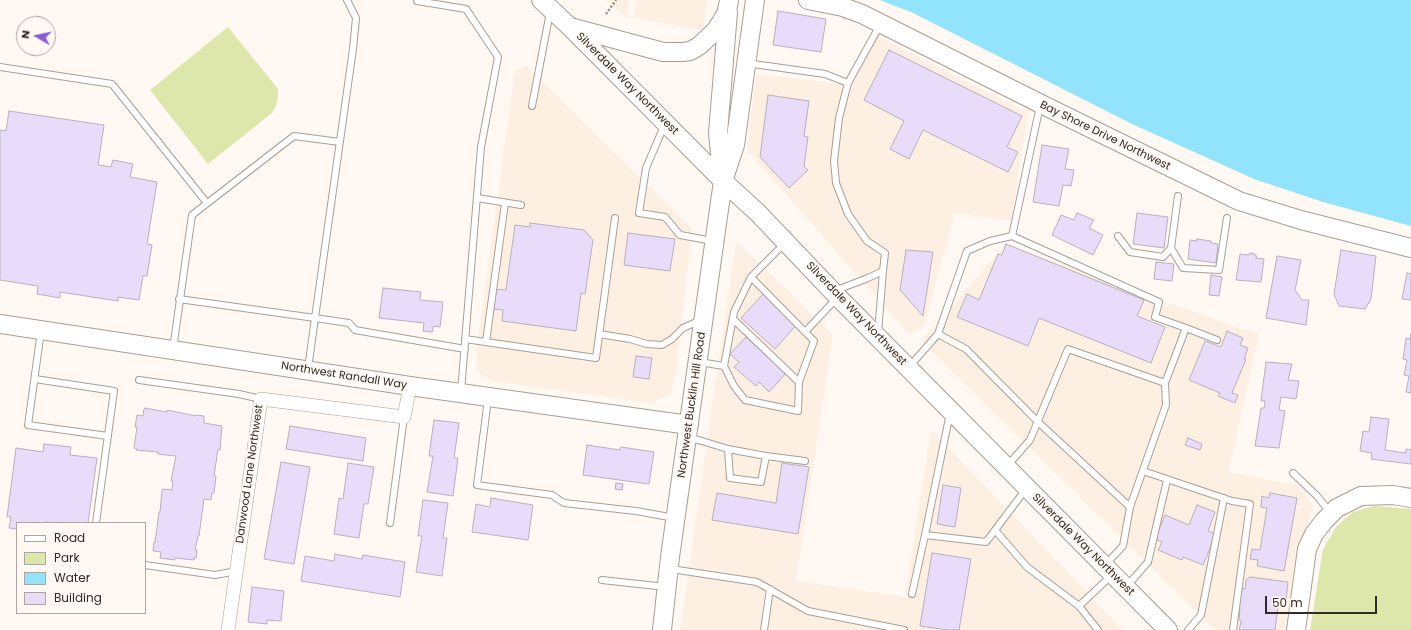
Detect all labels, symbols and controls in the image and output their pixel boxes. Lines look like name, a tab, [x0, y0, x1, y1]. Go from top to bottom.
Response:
north arrow	[16, 16, 56, 56]
text: N	[17, 29, 34, 40]
street label: Silverdale Way Northwest	[573, 30, 681, 138]
street label: Bay Shore Drive Northwest	[1038, 99, 1172, 173]
street label: Silverdale Way Northwest	[803, 259, 909, 369]
street label: Northwest Bucklin Hill Road	[675, 331, 709, 479]
street label: Northwest Randall Way	[280, 360, 408, 392]
street label: Danwood Lane Northwest	[234, 404, 266, 544]
street label: Silverdale Way Northwest	[1029, 491, 1137, 599]
legend	[16, 522, 146, 614]
text: Road	[54, 529, 85, 546]
text: Park	[54, 549, 80, 566]
text: Water	[54, 569, 90, 586]
scale bar	[1267, 588, 1379, 614]
text: Building	[54, 589, 102, 606]
text: 50 m	[1272, 594, 1303, 611]

